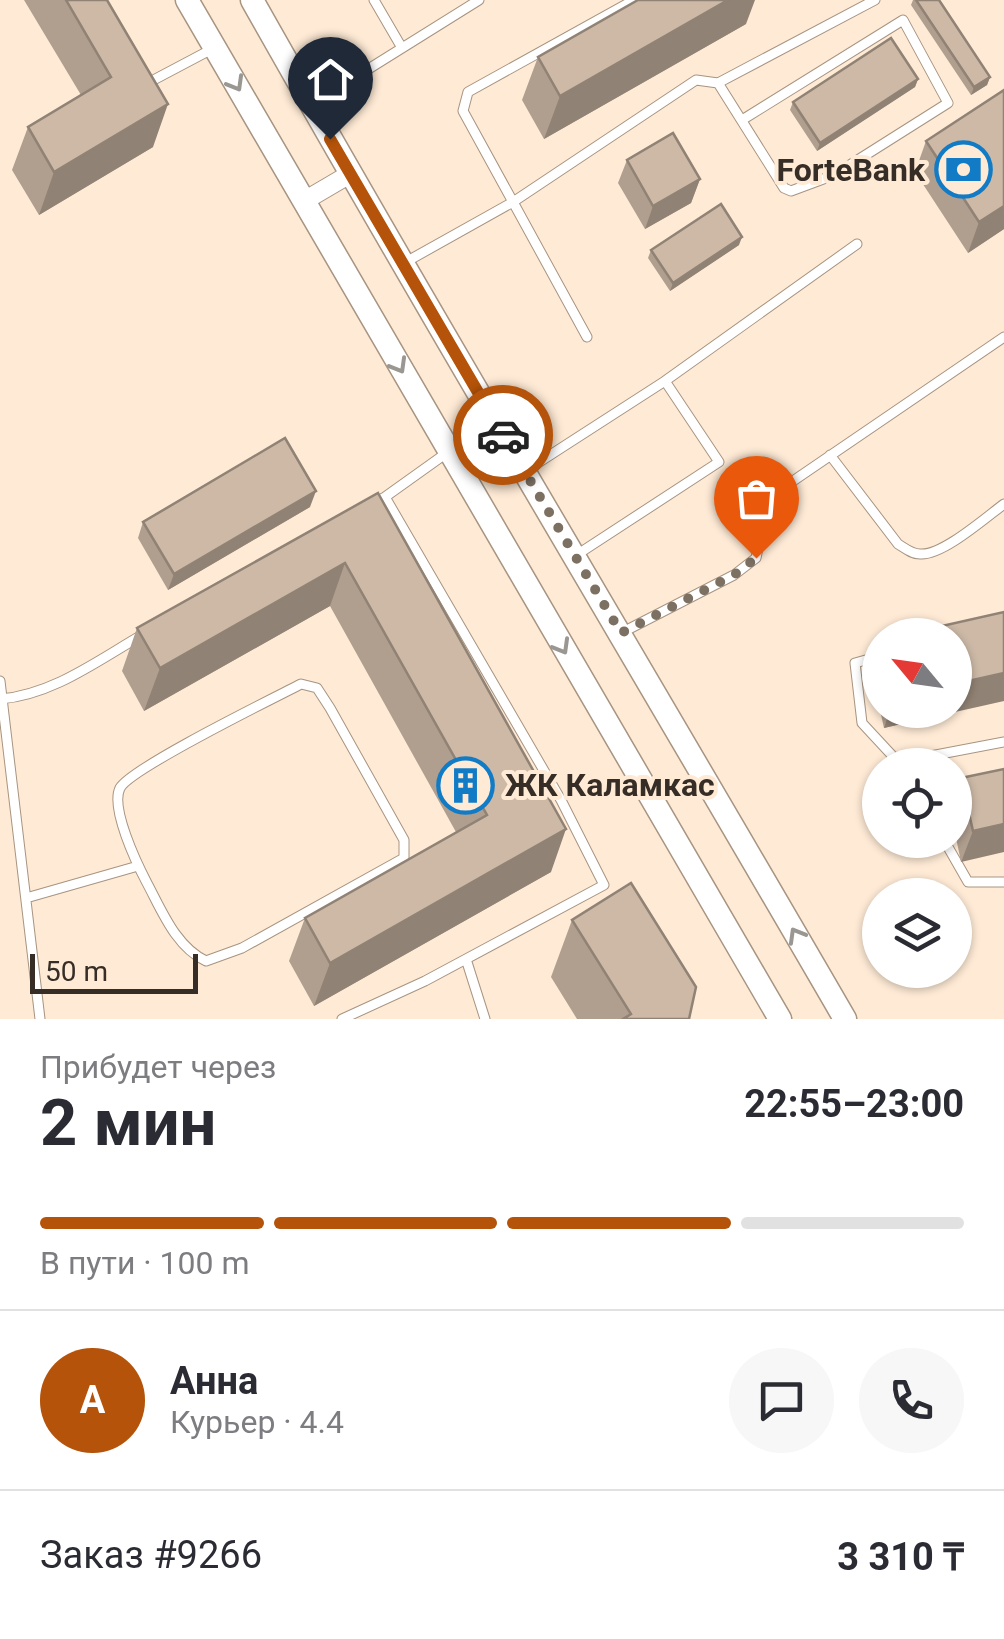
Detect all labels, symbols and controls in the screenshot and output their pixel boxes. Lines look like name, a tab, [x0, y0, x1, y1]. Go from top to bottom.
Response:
pin	[288, 37, 373, 140]
icon: home	[303, 52, 358, 107]
one-way arrow	[224, 74, 243, 92]
bank icon: ForteBank	[934, 140, 994, 200]
place label: ForteBank	[777, 151, 926, 189]
one-way arrow	[386, 355, 406, 373]
courier	[453, 385, 553, 485]
icon: car	[476, 408, 531, 463]
pin	[714, 456, 799, 559]
icon: bag	[729, 471, 784, 526]
north arrow	[862, 618, 972, 728]
map controls	[862, 618, 972, 988]
one-way arrow	[550, 636, 569, 654]
button: locate	[862, 748, 972, 858]
building icon: ЖК Каламкас	[436, 755, 496, 815]
place label: ЖК Каламкас	[505, 766, 715, 804]
button: layers	[862, 878, 972, 988]
one-way arrow	[789, 927, 808, 945]
scale bar	[30, 949, 198, 994]
text: 50 m	[45, 955, 108, 988]
text: Прибудет через	[40, 1048, 276, 1086]
text: 22:55–23:00	[744, 1082, 964, 1126]
text: 2 мин	[40, 1085, 216, 1161]
text: В пути · 100 m	[40, 1244, 250, 1282]
button: chat	[729, 1348, 834, 1453]
button: phone	[859, 1348, 964, 1453]
text: Анна	[170, 1359, 258, 1403]
text: А	[80, 1378, 105, 1422]
text: Курьер · 4.4	[170, 1403, 344, 1441]
text: Заказ #9266	[40, 1533, 262, 1577]
text: 3 310 ₸	[837, 1535, 964, 1579]

